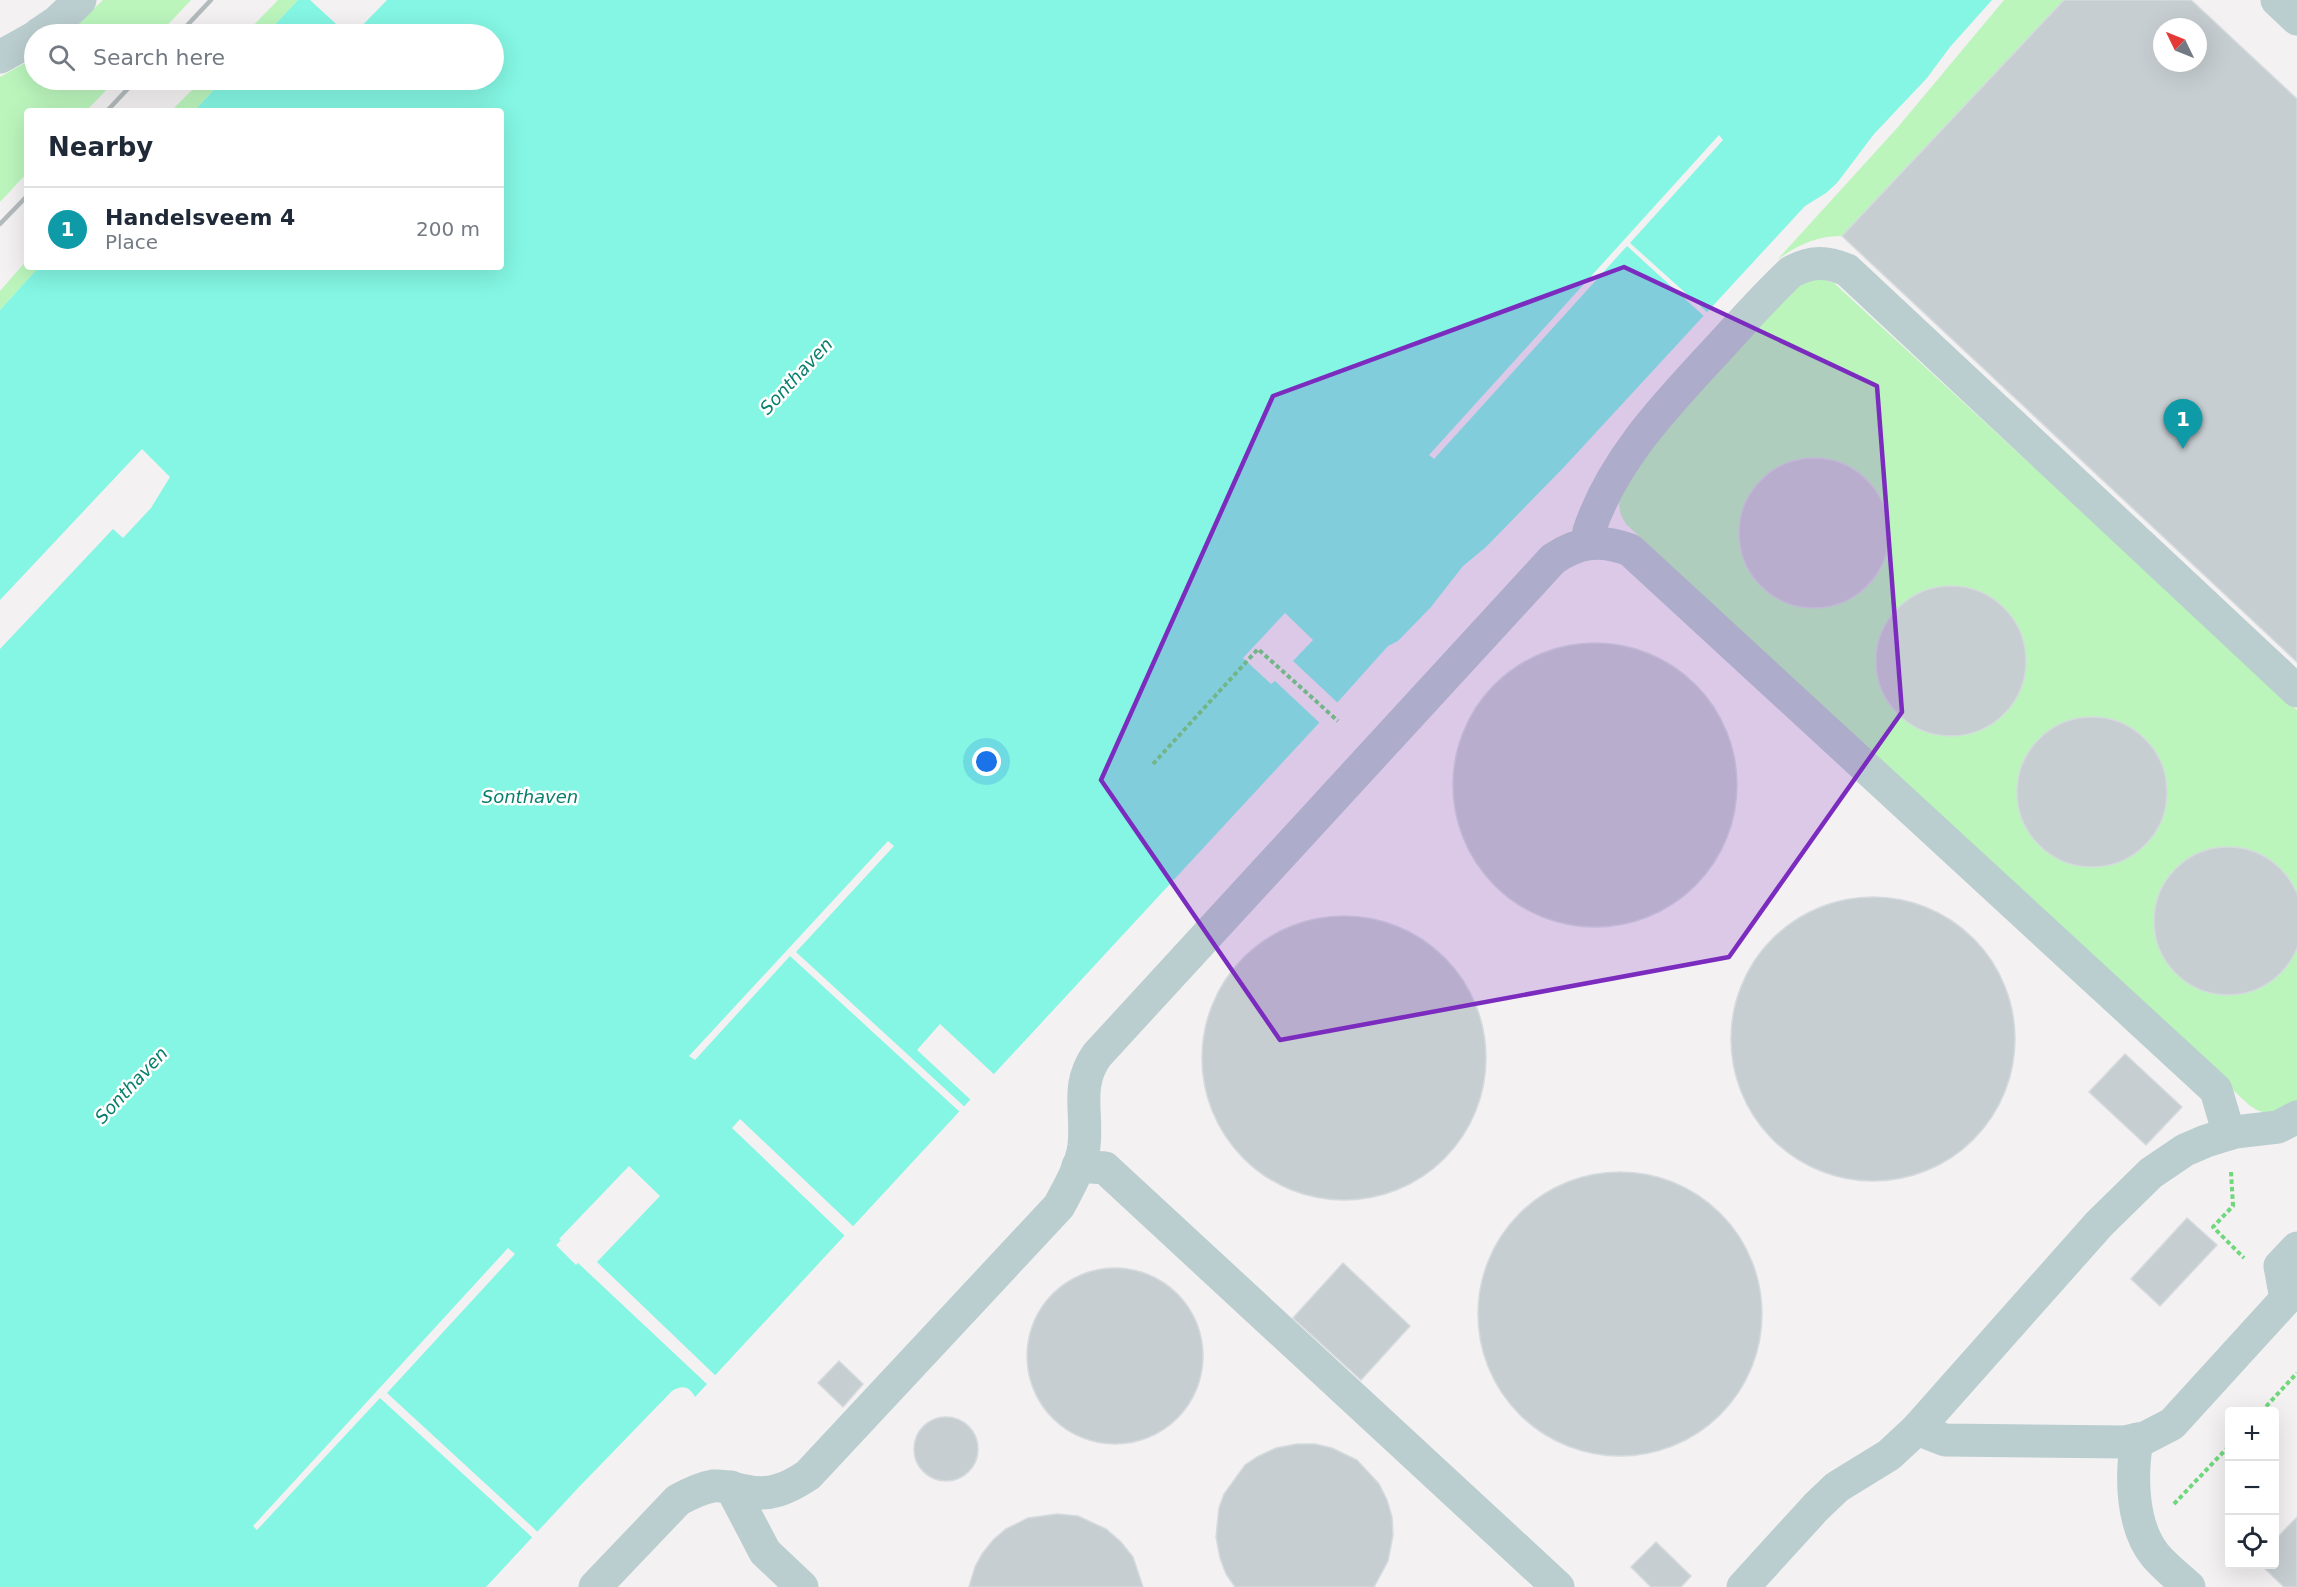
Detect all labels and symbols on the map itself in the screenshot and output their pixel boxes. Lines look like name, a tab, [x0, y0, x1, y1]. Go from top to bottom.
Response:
north arrow	[2153, 18, 2207, 72]
water label: Sonthaven	[755, 334, 837, 418]
pin: 1	[2164, 400, 2202, 449]
your location	[972, 747, 1001, 776]
water label: Sonthaven	[482, 786, 578, 807]
water label: Sonthaven	[90, 1043, 172, 1127]

